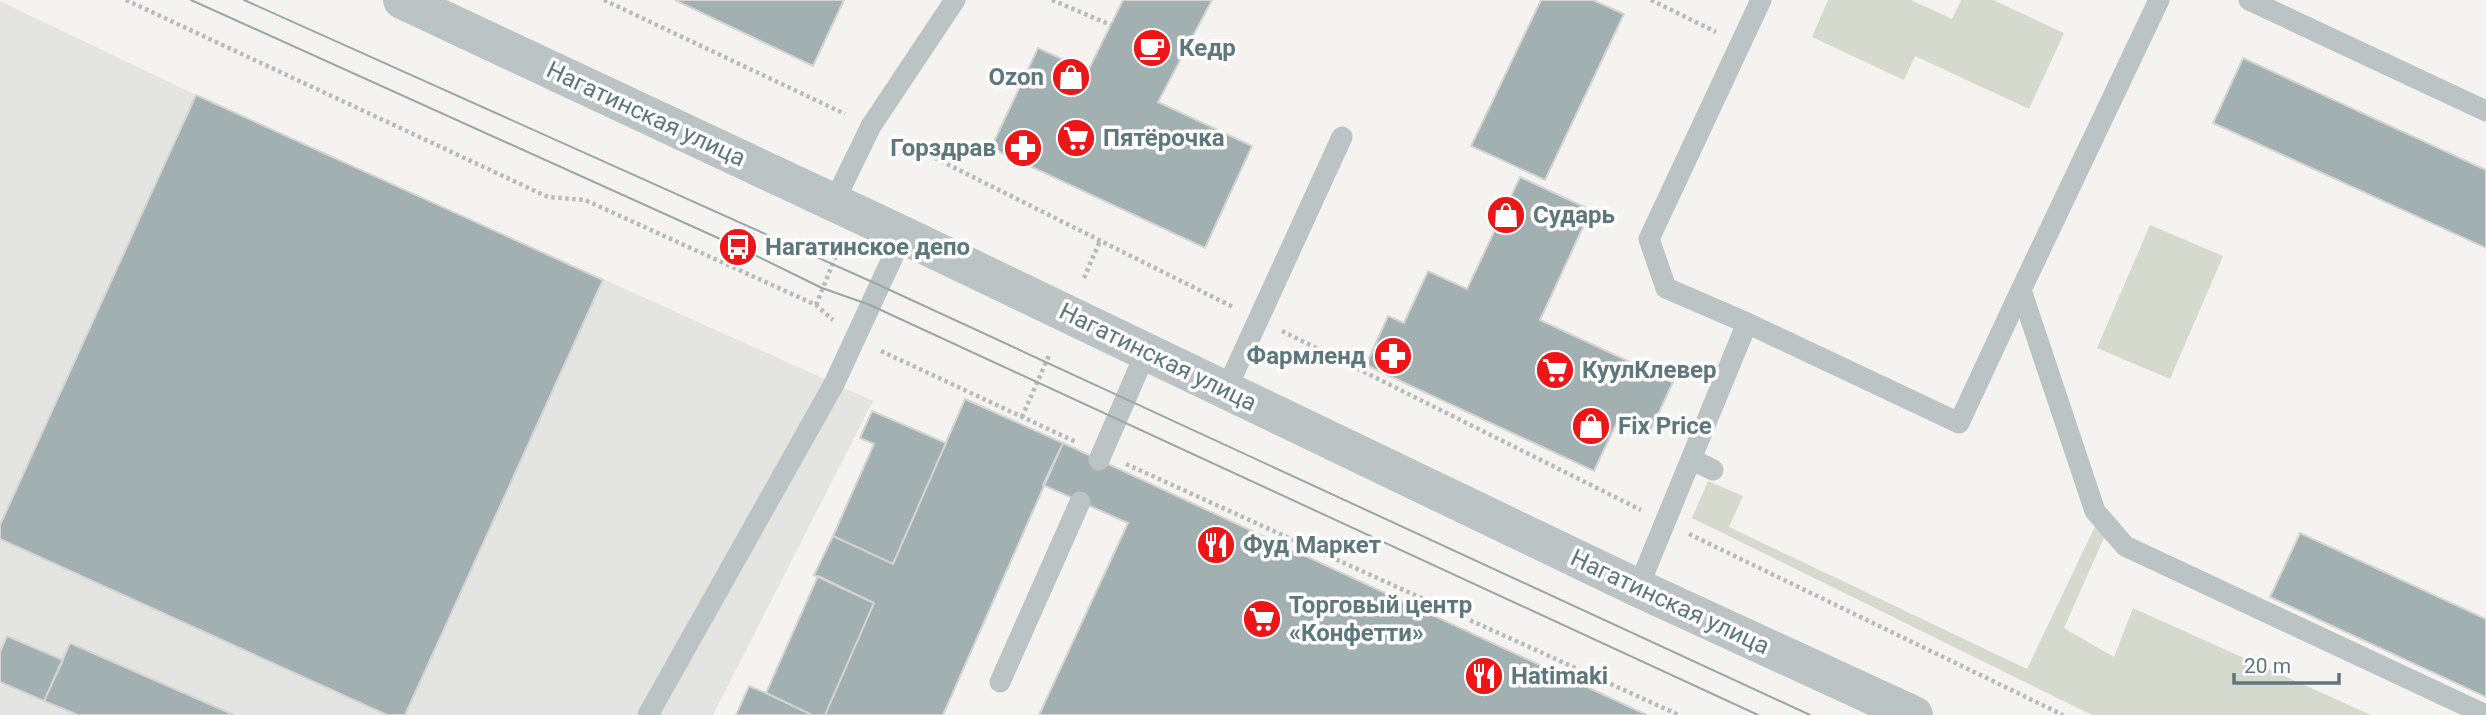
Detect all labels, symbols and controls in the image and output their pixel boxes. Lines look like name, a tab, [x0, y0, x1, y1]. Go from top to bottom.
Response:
cafe icon: Кедр	[1131, 27, 1173, 69]
place label: Кедр	[1179, 34, 1236, 62]
street label: Нагатинская улица	[542, 56, 750, 172]
shop icon: Ozon	[1050, 56, 1092, 98]
place label: Ozon	[988, 63, 1044, 91]
supermarket icon: Пятёрочка	[1055, 117, 1097, 159]
place label: Пятёрочка	[1103, 124, 1225, 152]
pharmacy icon: Горздрав	[1002, 127, 1044, 169]
place label: Горздрав	[890, 134, 996, 162]
shop icon: Сударь	[1485, 194, 1527, 236]
place label: Сударь	[1533, 201, 1615, 229]
bus stop icon: Нагатинское депо	[717, 226, 759, 268]
place label: Нагатинское депо	[765, 233, 970, 261]
street label: Нагатинская улица	[1055, 297, 1261, 417]
pharmacy icon: Фармленд	[1372, 335, 1414, 377]
place label: Фармленд	[1247, 342, 1366, 370]
supermarket icon: КуулКлевер	[1534, 349, 1576, 391]
place label: КуулКлевер	[1582, 356, 1716, 384]
shop icon: Fix Price	[1570, 405, 1612, 447]
place label: Fix Price	[1618, 412, 1712, 440]
restaurant icon: Фуд Маркет	[1195, 524, 1237, 566]
place label: Фуд Маркет	[1243, 531, 1381, 559]
street label: Нагатинская улица	[1566, 544, 1774, 660]
place label: Торговый центр «Конфетти»	[1289, 591, 1472, 647]
supermarket icon: Торговый центр «Конфетти»	[1241, 598, 1283, 640]
scale bar	[2234, 642, 2339, 686]
text: 20 m	[2244, 654, 2291, 678]
restaurant icon: Hatimaki	[1463, 655, 1505, 697]
place label: Hatimaki	[1511, 662, 1608, 690]

